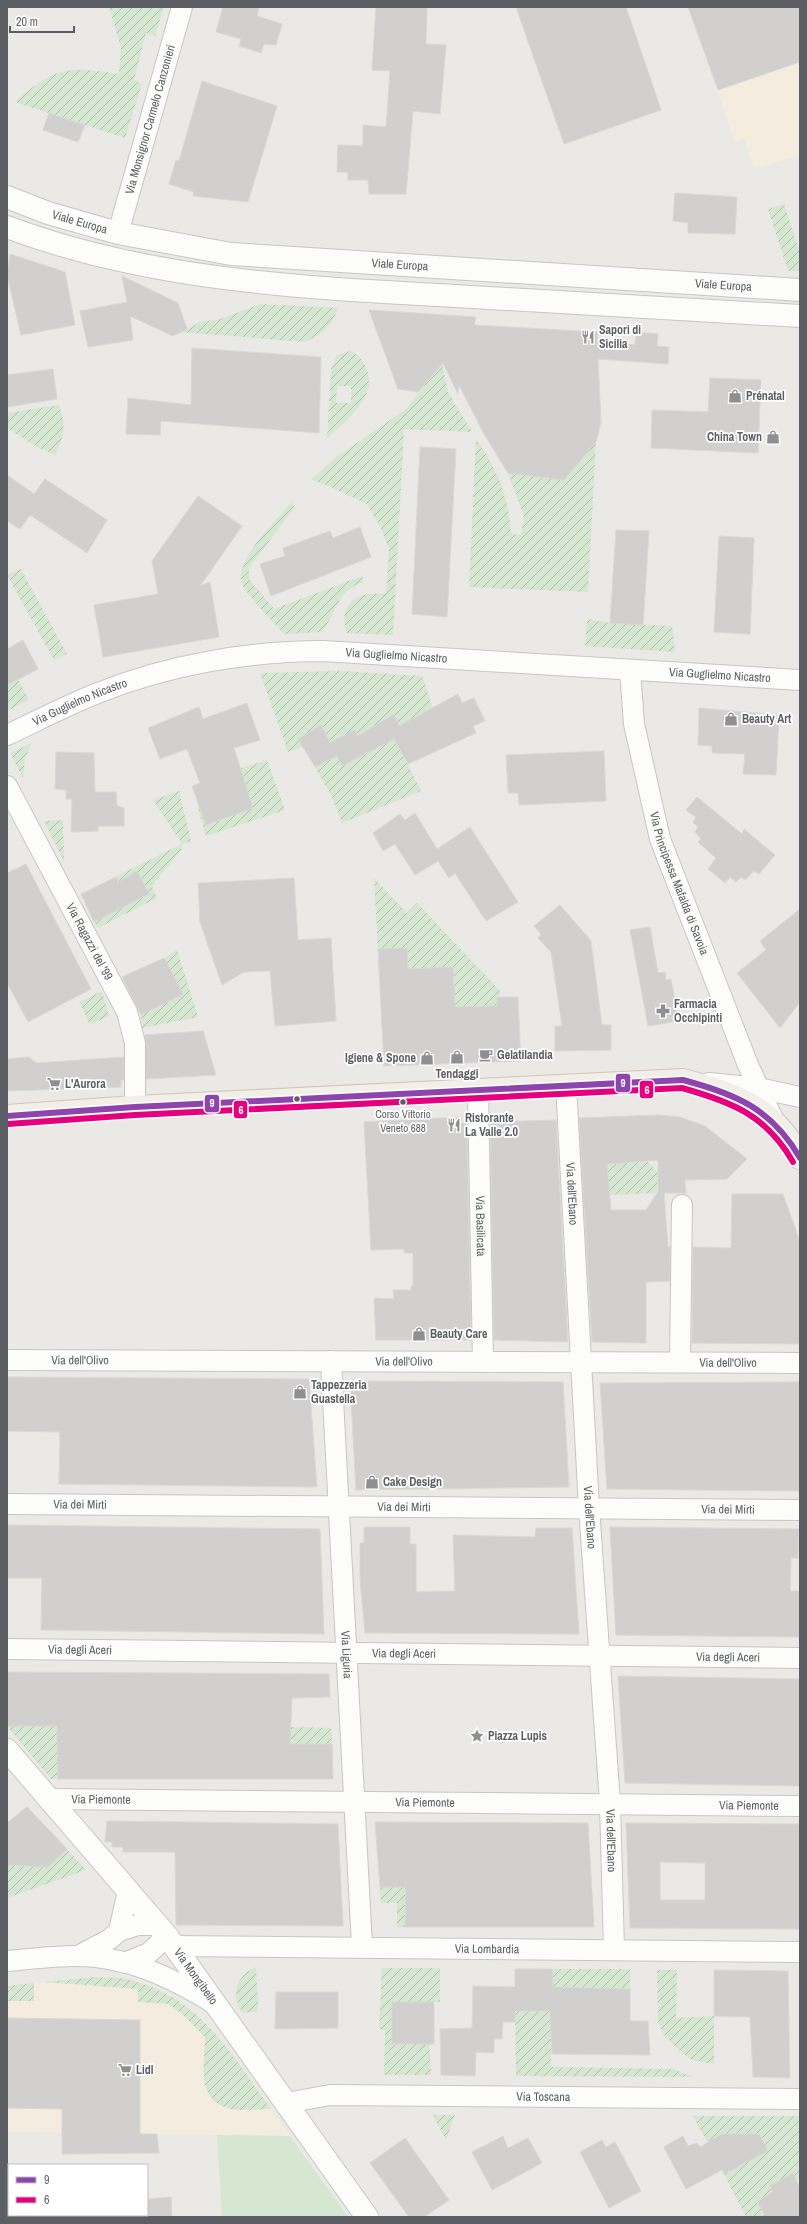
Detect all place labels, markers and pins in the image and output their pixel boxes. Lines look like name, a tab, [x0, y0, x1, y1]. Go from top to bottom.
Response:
place label: Sapori di Sicilia	[599, 322, 641, 352]
restaurant icon: Sapori di Sicilia	[580, 329, 596, 345]
shop icon: Prénatal	[727, 388, 743, 404]
place label: Prénatal	[746, 388, 785, 404]
place label: China Town	[707, 429, 762, 445]
shop icon: China Town	[765, 429, 781, 445]
shop icon: Beauty Art	[723, 711, 739, 727]
place label: Beauty Art	[742, 711, 792, 727]
place label: Farmacia Occhipinti	[674, 996, 722, 1026]
pharmacy icon: Farmacia Occhipinti	[655, 1003, 671, 1019]
cafe icon: Gelatilandia	[478, 1047, 494, 1063]
place label: Gelatilandia	[497, 1047, 553, 1063]
shop icon: Tendaggi	[449, 1049, 465, 1065]
place label: Igiene & Spone	[345, 1050, 417, 1066]
shop icon: Igiene & Spone	[419, 1050, 435, 1066]
place label: Tendaggi	[435, 1066, 479, 1082]
supermarket icon: L'Aurora	[46, 1076, 62, 1092]
place label: L'Aurora	[65, 1076, 106, 1092]
unlabelled marker	[292, 1094, 302, 1104]
marker: Corso Vittorio Veneto 688	[398, 1097, 408, 1107]
place label: Corso Vittorio Veneto 688	[375, 1107, 431, 1135]
place label: Ristorante La Valle 2.0	[465, 1110, 519, 1140]
restaurant icon: Ristorante La Valle 2.0	[446, 1117, 462, 1133]
shop icon: Beauty Care	[411, 1326, 427, 1342]
place label: Beauty Care	[430, 1326, 488, 1342]
place label: Tappezzeria Guastella	[311, 1377, 367, 1407]
shop icon: Tappezzeria Guastella	[292, 1384, 308, 1400]
shop icon: Cake Design	[364, 1474, 380, 1490]
place label: Cake Design	[383, 1474, 442, 1490]
place icon: Piazza Lupis	[469, 1728, 485, 1744]
place label: Piazza Lupis	[488, 1728, 548, 1744]
supermarket icon: Lidl	[117, 2062, 133, 2078]
place label: Lidl	[136, 2062, 154, 2078]

